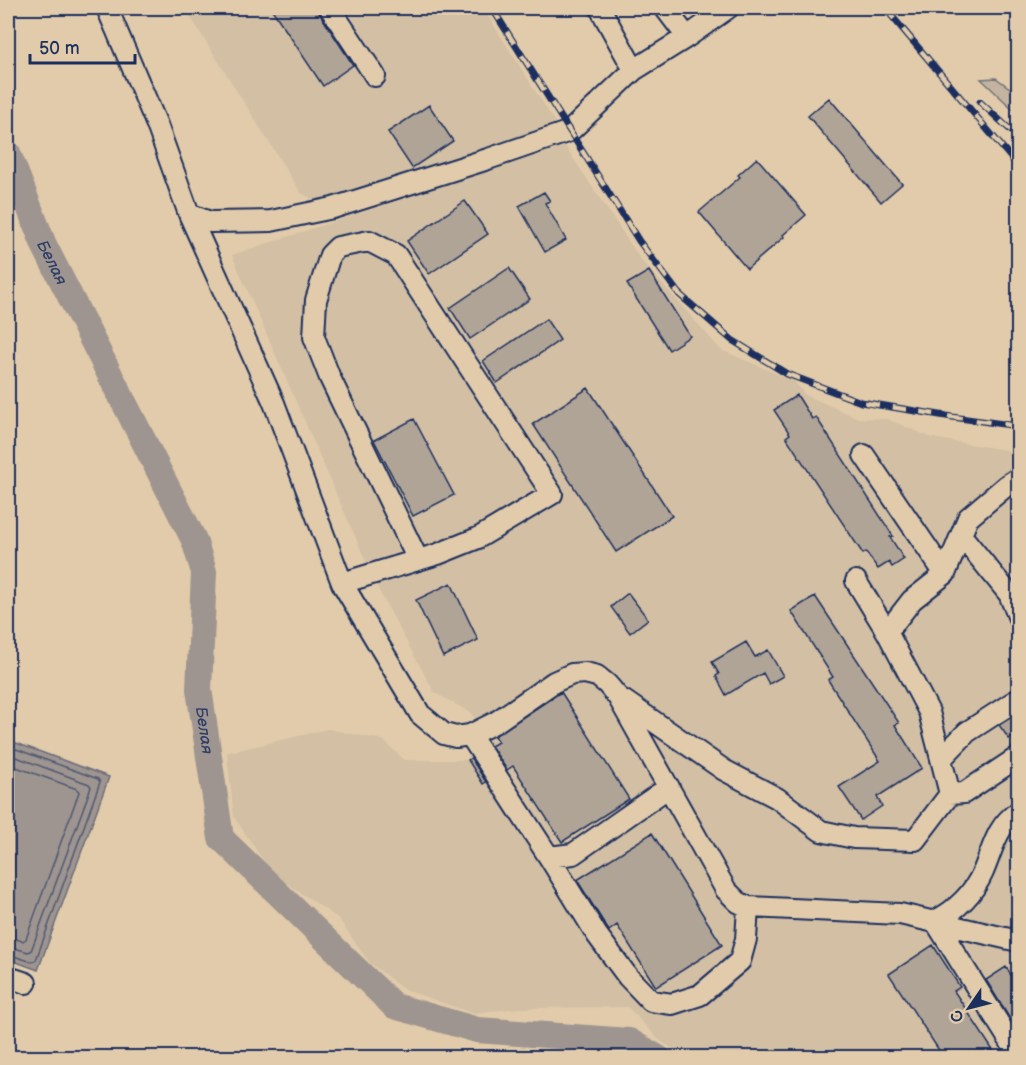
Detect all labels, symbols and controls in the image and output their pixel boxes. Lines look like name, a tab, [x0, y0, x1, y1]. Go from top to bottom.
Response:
scale bar	[30, 27, 135, 65]
text: 50 m	[39, 38, 80, 59]
water label: Белая	[32, 237, 71, 288]
water label: Белая	[191, 706, 216, 755]
north arrow	[939, 978, 999, 1038]
text: С	[947, 1006, 969, 1026]

